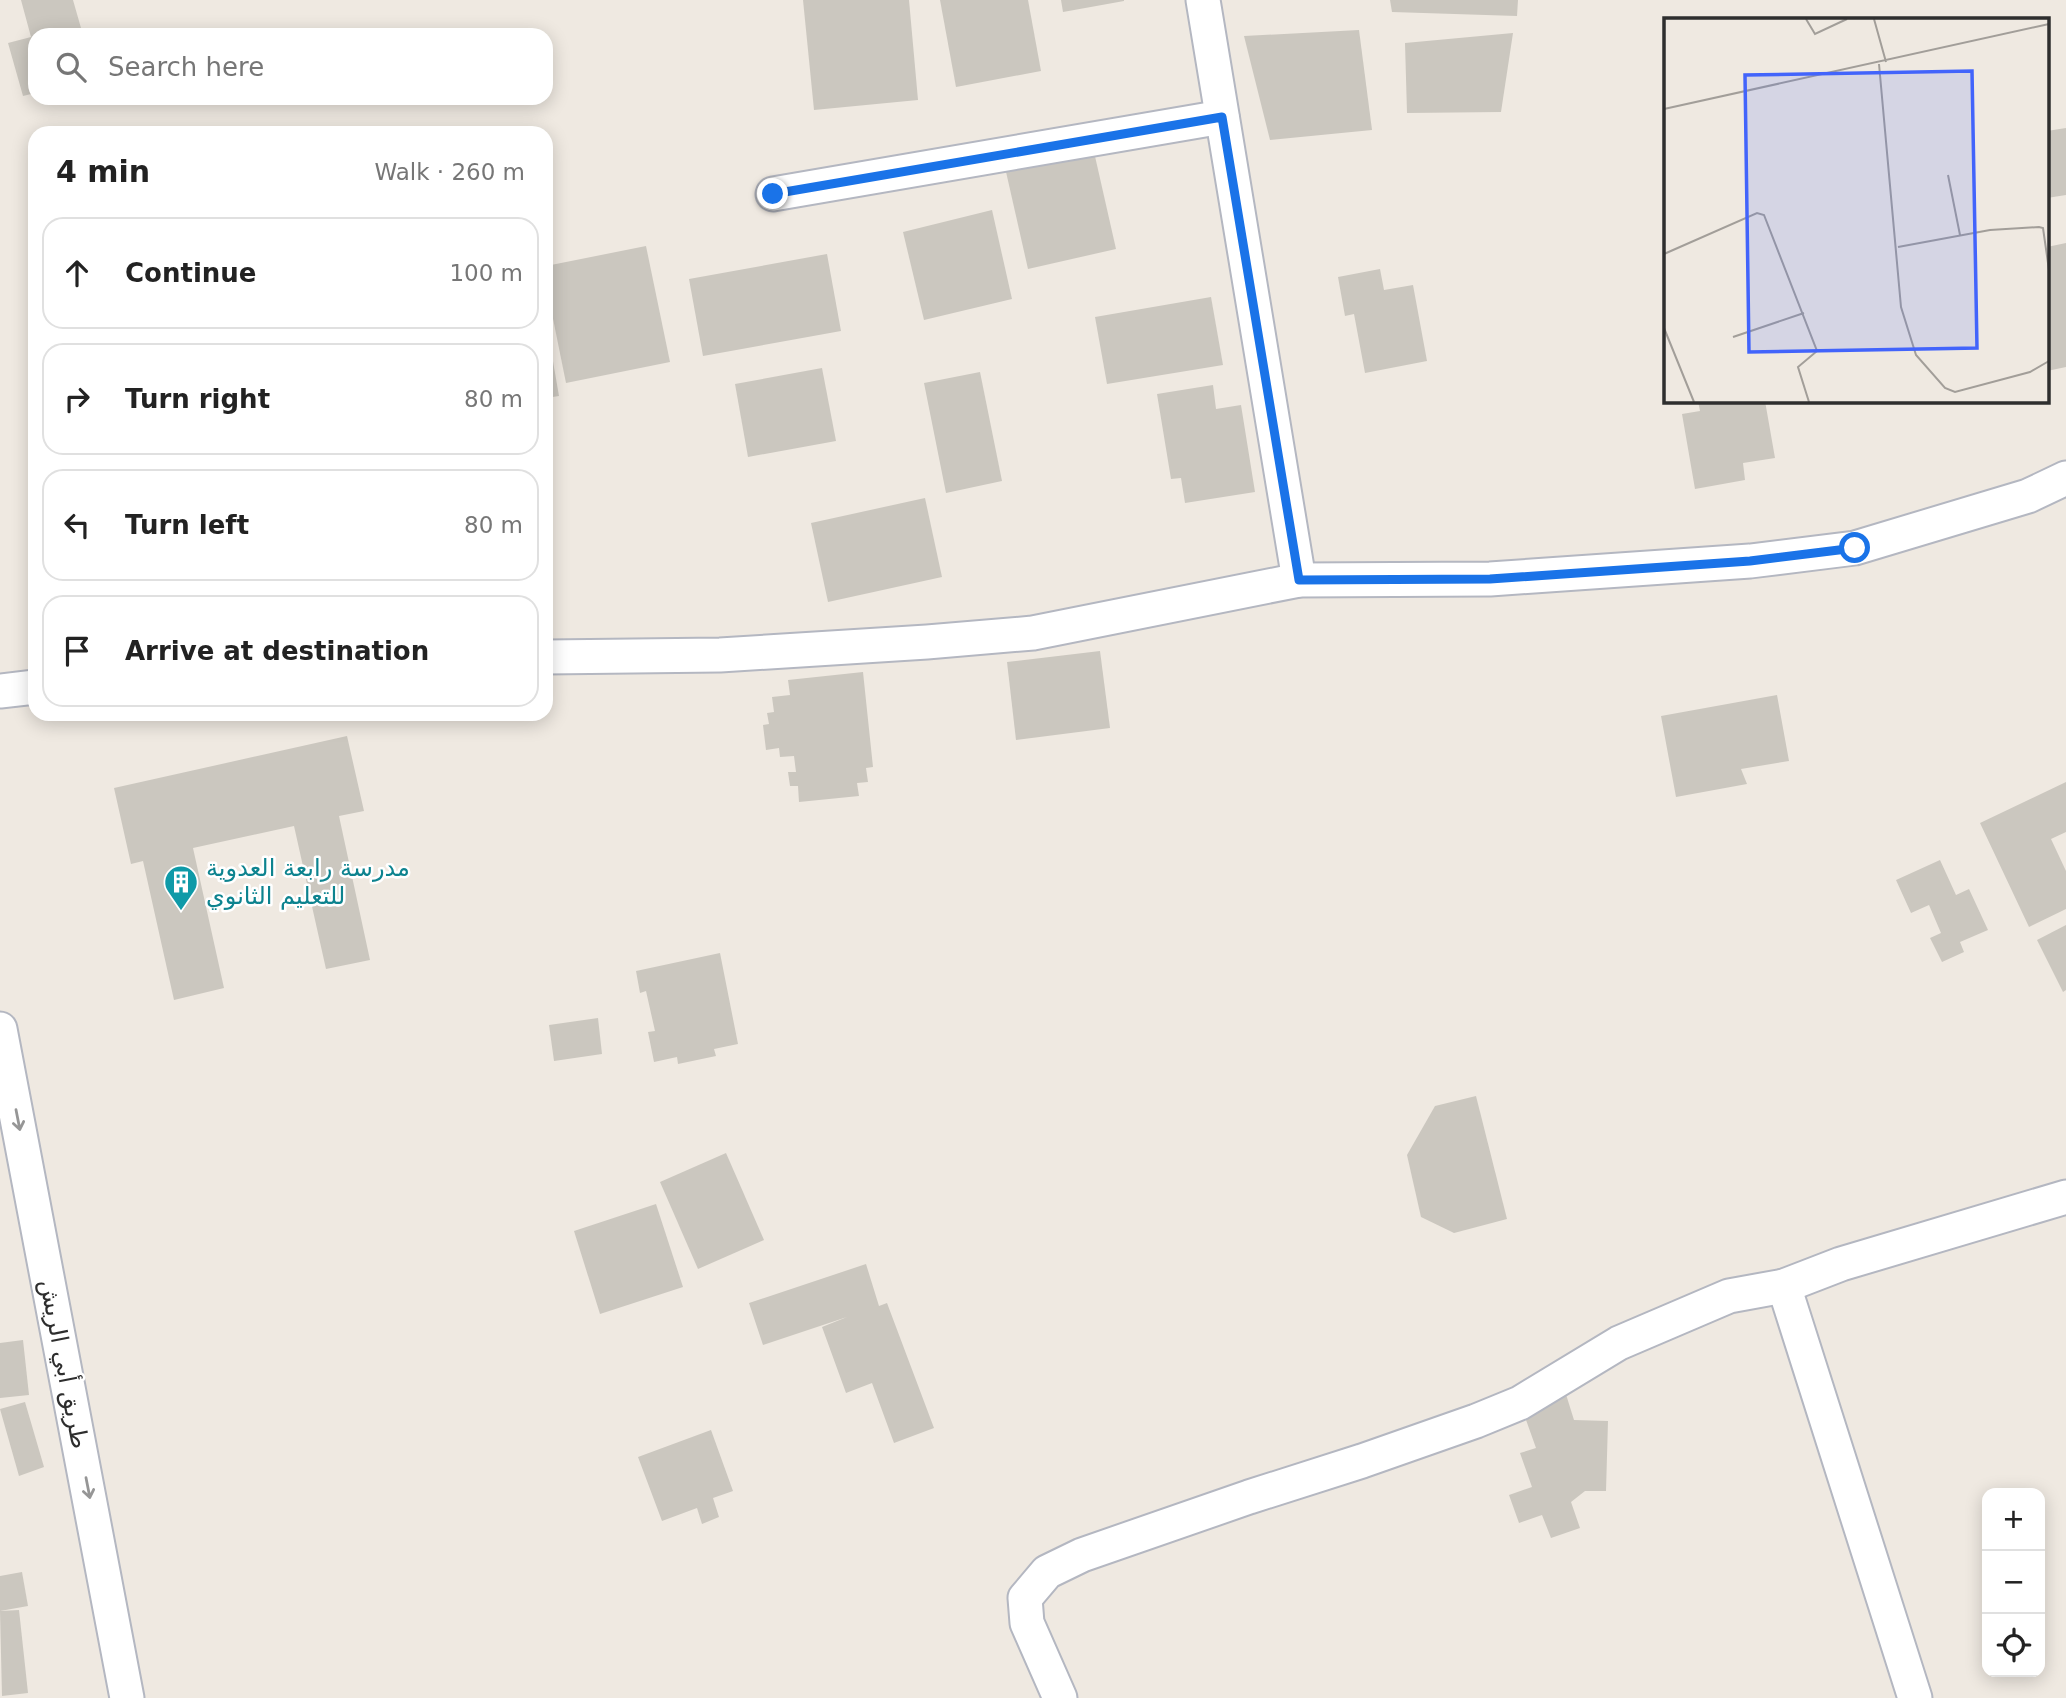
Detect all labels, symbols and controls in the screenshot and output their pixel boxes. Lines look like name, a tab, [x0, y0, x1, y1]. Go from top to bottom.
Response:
inset map	[1664, 18, 2048, 402]
search box	[28, 28, 553, 105]
icon: search	[52, 48, 90, 86]
text: Search here	[108, 52, 264, 82]
text: 4 min	[56, 154, 150, 189]
text: Walk · 260 m	[374, 159, 525, 185]
route end	[757, 178, 788, 209]
icon: ahead	[58, 254, 96, 292]
text: Continue	[125, 258, 256, 288]
text: 100 m	[449, 260, 523, 286]
icon: right	[58, 380, 96, 418]
text: Turn right	[125, 384, 270, 414]
text: 80 m	[464, 386, 523, 412]
icon: left	[58, 506, 96, 544]
text: Turn left	[125, 510, 249, 540]
text: 80 m	[464, 512, 523, 538]
route start	[1839, 532, 1870, 563]
icon: arrive	[58, 632, 96, 670]
text: Arrive at destination	[125, 636, 429, 666]
place label: مدرسة رابعة العدوية للتعليم الثانوي	[206, 854, 410, 910]
building icon: مدرسة رابعة العدوية للتعليم الثانوي	[162, 863, 200, 912]
one-way arrow	[11, 1108, 25, 1131]
street label: طريق أبي الريش	[34, 1276, 96, 1451]
one-way arrow	[81, 1476, 95, 1499]
map controls	[1982, 1488, 2045, 1677]
button: +	[1982, 1488, 2045, 1551]
button: −	[1982, 1551, 2045, 1614]
button: locate	[1982, 1614, 2045, 1677]

